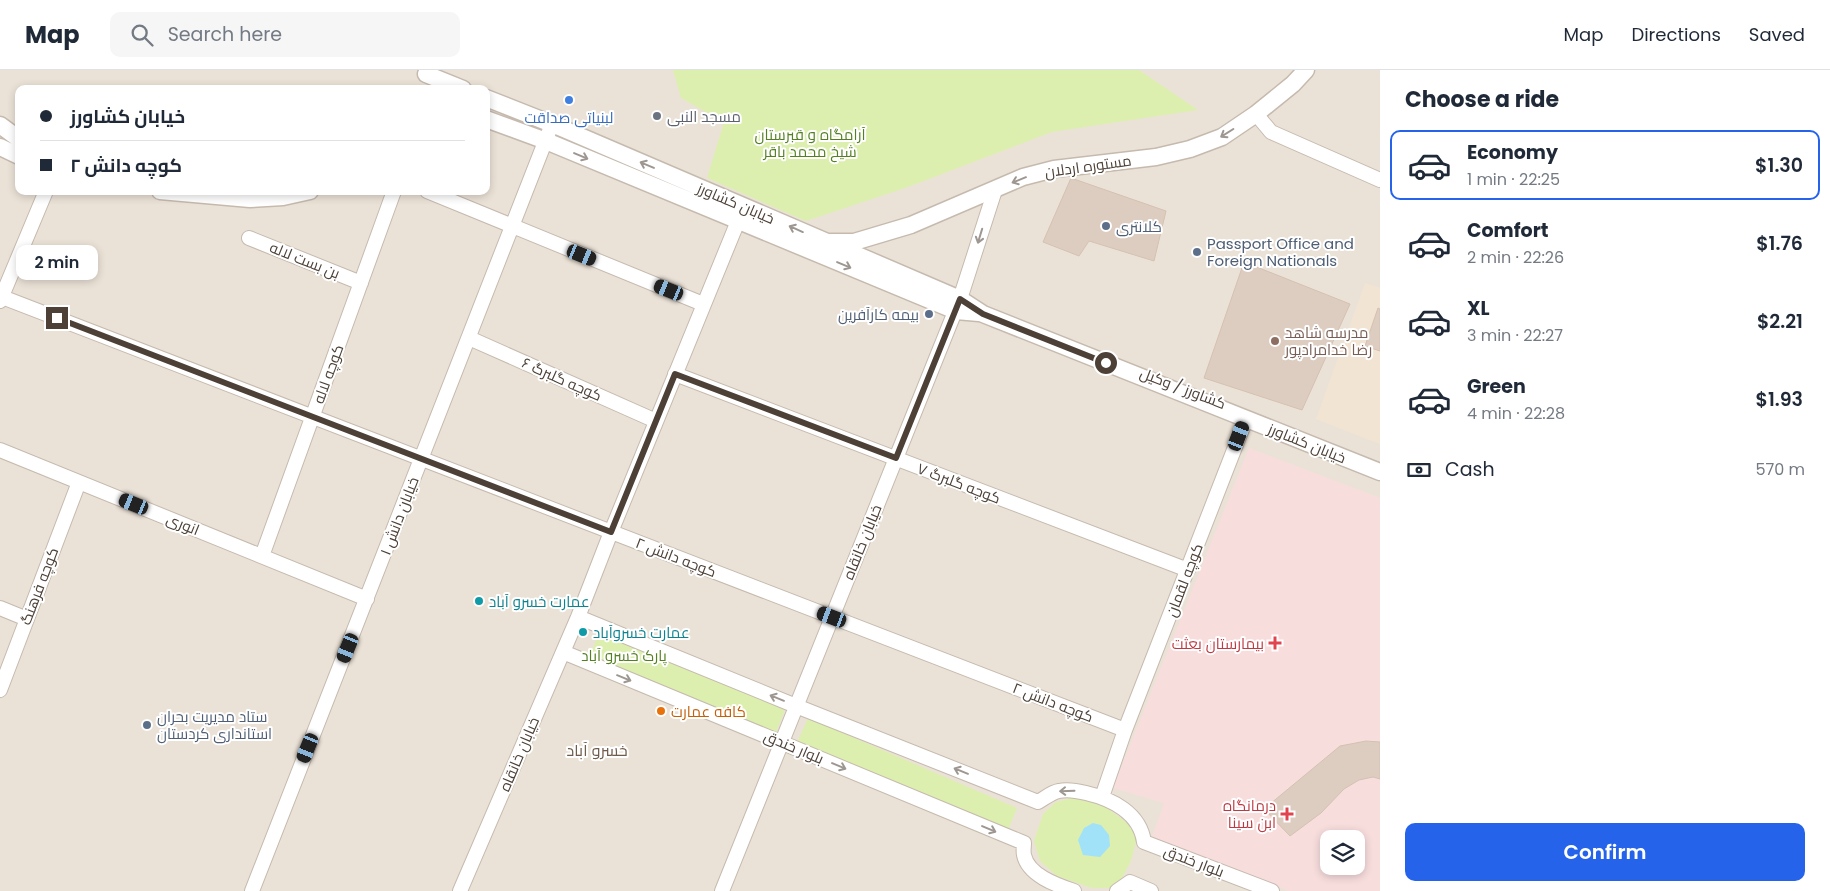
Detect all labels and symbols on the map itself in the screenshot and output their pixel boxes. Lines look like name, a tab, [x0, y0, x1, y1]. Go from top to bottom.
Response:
marker: لبنیاتی ‌صداقت	[563, 94, 575, 106]
place label: مسجد النبی	[667, 106, 741, 127]
place label: لبنیاتی ‌صداقت	[525, 107, 613, 128]
marker: مسجد النبی	[651, 110, 663, 122]
park label: آرامگاه و قبرستان شیخ محمد باقر	[755, 124, 865, 163]
one-way arrow	[1220, 127, 1234, 138]
street label: مستوره اردلان	[1043, 150, 1133, 182]
one-way arrow	[573, 151, 588, 161]
one-way arrow	[639, 159, 654, 168]
one-way arrow	[1012, 175, 1027, 185]
street label: خیابان کشاورز	[693, 177, 778, 229]
place label: کلانتری	[1116, 216, 1162, 237]
marker: کلانتری	[1100, 220, 1112, 232]
one-way arrow	[789, 223, 804, 233]
one-way arrow	[975, 228, 985, 244]
place label: Passport Office and Foreign Nationals	[1207, 233, 1354, 271]
street label: بن بست لاله	[267, 236, 343, 284]
car	[565, 242, 598, 268]
callout: 2 min	[16, 246, 98, 280]
marker: Passport Office and Foreign Nationals	[1191, 246, 1203, 258]
one-way arrow	[836, 261, 851, 270]
car	[652, 277, 685, 303]
place label: بیمه کارآفرین	[838, 304, 919, 325]
route end	[46, 307, 68, 329]
marker: بیمه کارآفرین	[923, 308, 935, 320]
place label: مدرسه شاهد رضا خدامرادپور	[1284, 322, 1372, 360]
marker: مدرسه شاهد رضا خدامرادپور	[1269, 335, 1281, 347]
street label: کوچه لاله	[308, 342, 348, 406]
street label: کوچه گلبرگ ۶	[519, 352, 605, 406]
route start	[1095, 352, 1117, 374]
street label: کشاورز / وکیل	[1137, 362, 1229, 414]
street label: خیابان کشاورز	[1264, 417, 1349, 468]
car	[1226, 419, 1251, 453]
street label: کوچه گلبرگ ۷	[914, 457, 1004, 509]
street label: خیابان دانش ۱	[374, 474, 424, 558]
car	[117, 491, 150, 517]
street label: خیابان خانقاه	[837, 501, 887, 583]
street label: انوری	[163, 508, 203, 540]
street label: کوچه دانش ۲	[633, 532, 719, 582]
street label: کوچه لقمان	[1160, 540, 1208, 620]
street label: کوچه فرهنگ	[15, 544, 63, 628]
place label: عمارت خسرو آباد	[489, 591, 590, 612]
marker: عمارت خسرو آباد	[473, 595, 485, 607]
car	[815, 605, 848, 629]
place label: عمارت خسروآباد	[593, 622, 690, 643]
marker: عمارت خسروآباد	[577, 626, 589, 638]
car	[335, 631, 360, 665]
place label: بیمارستان بعثت	[1172, 633, 1264, 654]
marker: بیمارستان بعثت	[1268, 636, 1282, 650]
park label: پارک خسرو آباد	[581, 645, 667, 666]
one-way arrow	[616, 673, 631, 683]
street label: کوچه دانش ۲	[1010, 677, 1096, 727]
one-way arrow	[770, 693, 785, 702]
place label: کافه عمارت	[671, 701, 746, 722]
marker: کافه عمارت	[655, 705, 667, 717]
place label: ستاد مدیریت بحران استانداری کردستان	[157, 706, 272, 744]
street label: خیابان خانقاه	[494, 713, 544, 795]
marker: ستاد مدیریت بحران استانداری کردستان	[141, 719, 153, 731]
street label: بلوار خندق	[761, 725, 827, 769]
car	[295, 731, 320, 765]
district label: خسرو آباد	[566, 739, 628, 762]
one-way arrow	[831, 762, 846, 771]
one-way arrow	[953, 766, 969, 775]
one-way arrow	[1059, 786, 1075, 796]
place label: درمانگاه ابن سینا	[1223, 795, 1276, 833]
marker: درمانگاه ابن سینا	[1280, 807, 1294, 821]
one-way arrow	[981, 824, 996, 834]
street label: بلوار خندق	[1161, 840, 1227, 882]

